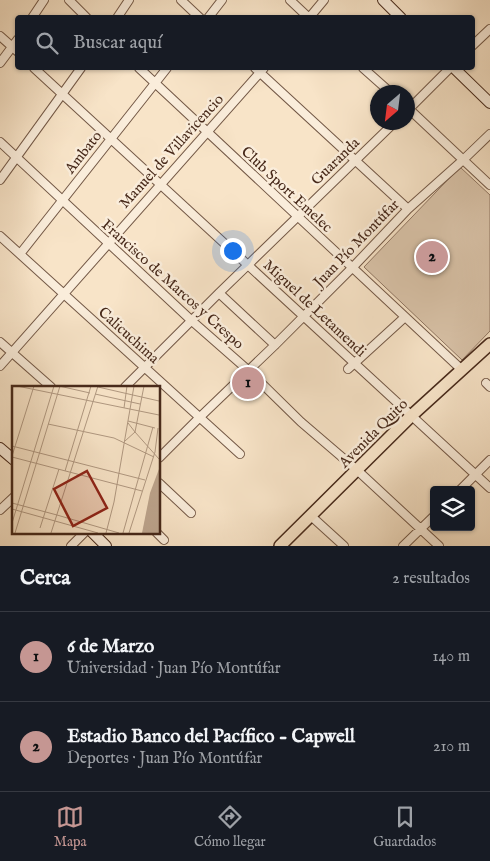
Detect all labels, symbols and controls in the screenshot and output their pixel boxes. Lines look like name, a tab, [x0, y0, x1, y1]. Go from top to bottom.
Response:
search box	[15, 15, 475, 70]
icon: search	[33, 29, 61, 57]
text: Buscar aquí	[73, 31, 162, 55]
north arrow	[370, 85, 415, 130]
street label: Manuel de Villavicencio	[115, 90, 228, 212]
street label: Ambato	[60, 127, 106, 178]
street label: Guaranda	[307, 133, 364, 189]
street label: Club Sport Emelec	[237, 142, 336, 236]
street label: Juan Pío Montúfar	[308, 195, 404, 293]
street label: Francisco de Marcos y Crespo	[97, 215, 248, 353]
your location	[220, 238, 246, 264]
pin: 2	[416, 238, 448, 276]
street label: Miguel de Letamendi	[259, 256, 370, 361]
street label: Calicuchima	[94, 303, 164, 368]
pin: 1	[232, 364, 264, 402]
inset map	[12, 386, 160, 534]
street label: Avenida Quito	[334, 395, 412, 473]
map controls	[430, 486, 475, 531]
button: layers	[430, 486, 475, 531]
text: Cerca	[20, 565, 70, 592]
text: 2 resultados	[392, 569, 470, 589]
text: 6 de Marzo	[67, 635, 154, 659]
text: 1	[33, 647, 39, 667]
text: 140 m	[432, 647, 470, 667]
text: Universidad · Juan Pío Montúfar	[67, 659, 281, 679]
text: Estadio Banco del Pacífico - Capwell	[67, 725, 355, 749]
text: 2	[32, 737, 40, 757]
text: 210 m	[433, 737, 470, 757]
text: Deportes · Juan Pío Montúfar	[67, 749, 262, 769]
tab: Mapa	[54, 803, 87, 851]
tab: Cómo llegar	[194, 803, 266, 851]
tab: Guardados	[373, 803, 436, 851]

